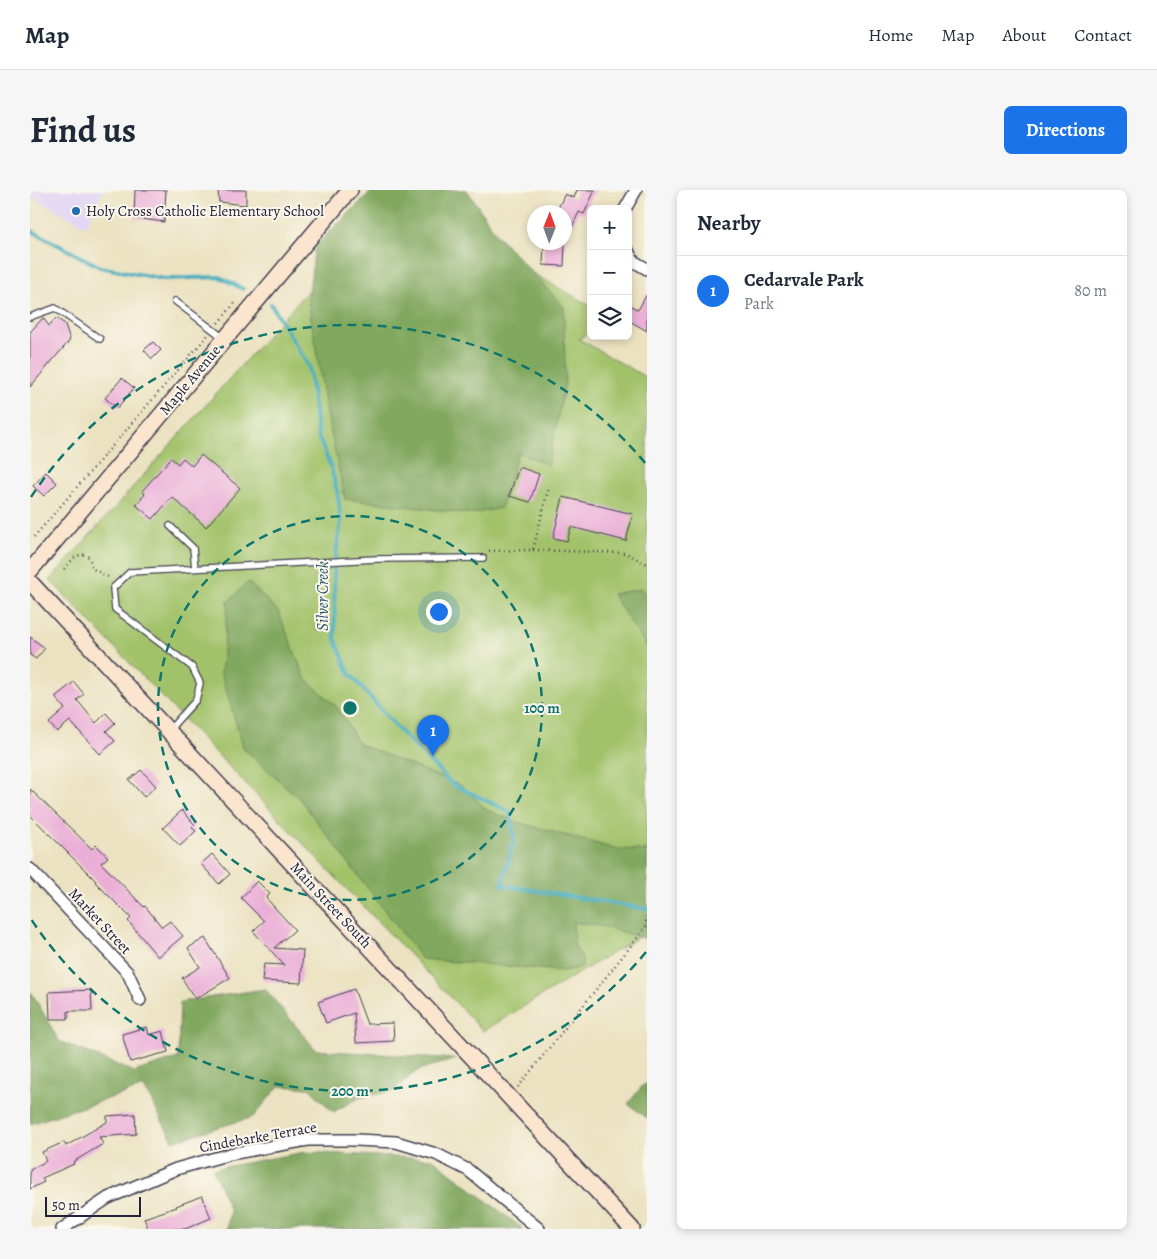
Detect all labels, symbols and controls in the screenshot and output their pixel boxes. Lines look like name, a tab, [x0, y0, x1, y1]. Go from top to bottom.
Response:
text: Map	[25, 19, 69, 51]
text: Home	[868, 23, 913, 47]
text: Map	[941, 23, 974, 47]
text: About	[1002, 23, 1046, 47]
text: Contact	[1074, 23, 1132, 47]
text: Find us	[30, 106, 136, 154]
button: Directions	[1004, 106, 1127, 154]
place label: Holy Cross Catholic Elementary School	[86, 201, 324, 221]
marker: Holy Cross Catholic Elementary School	[70, 205, 82, 217]
north arrow	[527, 205, 572, 250]
map controls	[587, 205, 632, 340]
button: +	[587, 205, 632, 250]
text: Nearby	[697, 209, 760, 237]
button: −	[587, 250, 632, 295]
text: Cedarvale Park	[744, 267, 864, 293]
text: 1	[710, 280, 716, 302]
text: 80 m	[1074, 280, 1107, 302]
text: Park	[744, 293, 774, 315]
button: layers	[587, 295, 632, 340]
street label: Maple Avenue	[155, 341, 225, 419]
water label: Silver Creek	[312, 561, 334, 631]
your location	[426, 599, 452, 625]
text: 100 m	[524, 698, 560, 718]
centre of rings	[341, 699, 359, 717]
pin: 1	[417, 715, 449, 756]
street label: Main Street South	[286, 858, 376, 952]
street label: Market Street	[64, 883, 136, 959]
text: 200 m	[331, 1081, 369, 1101]
street label: Cindebarke Terrace	[198, 1117, 318, 1157]
scale bar	[45, 1194, 141, 1217]
text: 50 m	[52, 1196, 80, 1215]

